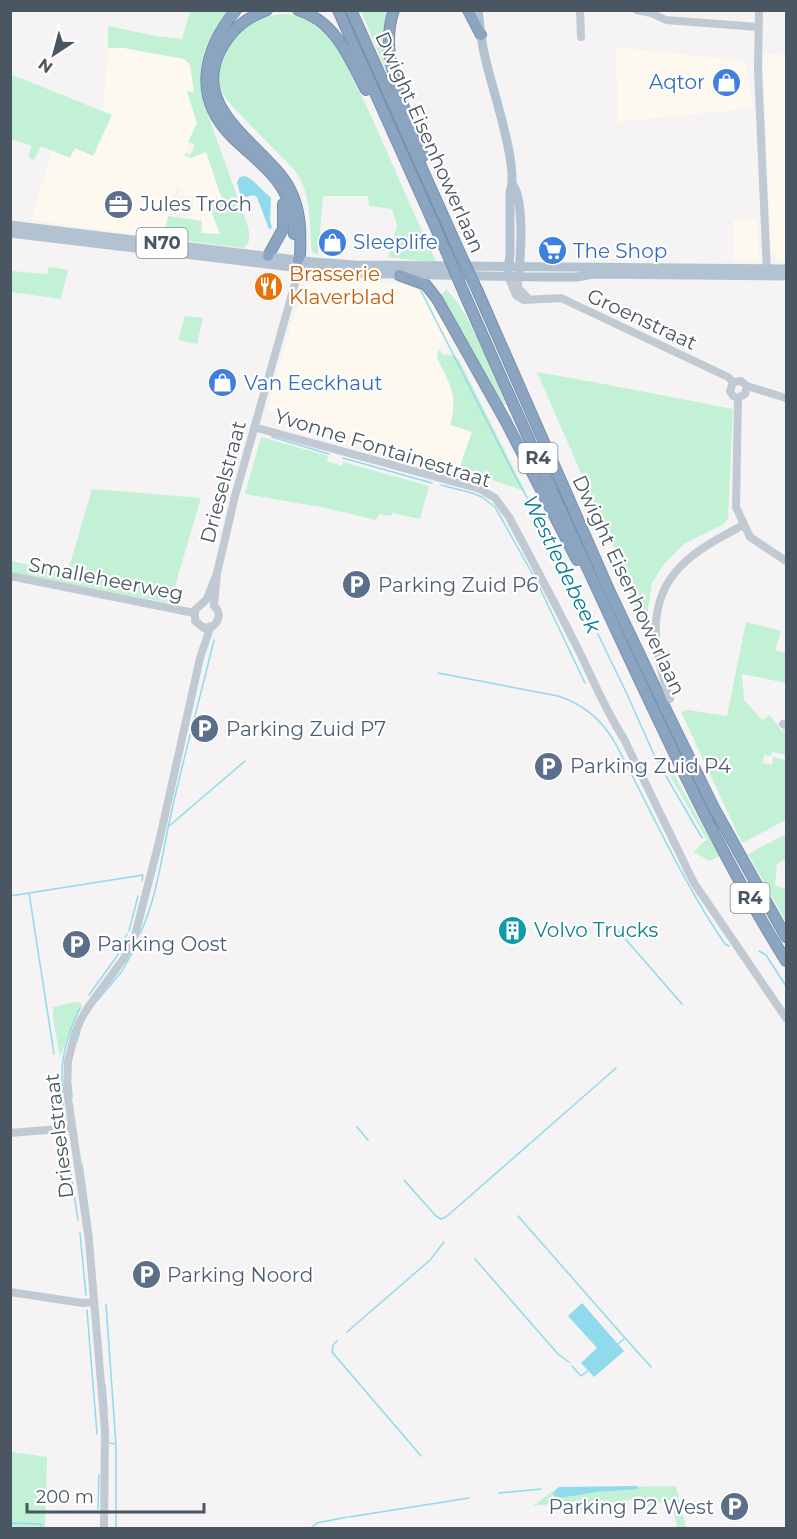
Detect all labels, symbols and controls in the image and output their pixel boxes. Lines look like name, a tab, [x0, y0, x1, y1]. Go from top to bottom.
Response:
north arrow	[24, 24, 84, 84]
street label: Dwight Eisenhowerlaan	[370, 28, 490, 256]
text: N	[35, 54, 56, 77]
shop icon: Aqtor	[710, 66, 742, 98]
place label: Aqtor	[649, 70, 705, 94]
office icon: Jules Troch	[103, 188, 135, 220]
place label: Jules Troch	[139, 192, 252, 216]
shop icon: Sleeplife	[316, 226, 348, 258]
road number: N70	[136, 228, 188, 258]
place label: Sleeplife	[353, 230, 438, 254]
supermarket icon: The Shop	[536, 235, 568, 267]
place label: The Shop	[573, 239, 667, 263]
place label: Brasserie Klaverblad	[289, 262, 395, 309]
restaurant icon: Brasserie Klaverblad	[252, 270, 284, 302]
street label: Groenstraat	[583, 283, 701, 355]
shop icon: Van Eeckhaut	[207, 367, 239, 399]
place label: Van Eeckhaut	[244, 371, 383, 395]
street label: Yvonne Fontainestraat	[272, 404, 494, 492]
street label: Drieselstraat	[195, 418, 251, 546]
road number: R4	[518, 443, 558, 473]
street label: Dwight Eisenhowerlaan	[567, 471, 691, 699]
water label: Westledebeek	[518, 491, 607, 639]
street label: Smalleheerweg	[27, 552, 185, 606]
parking icon: Parking Zuid P6	[341, 569, 373, 601]
place label: Parking Zuid P6	[378, 573, 539, 597]
parking icon: Parking Zuid P7	[189, 713, 221, 745]
place label: Parking Zuid P7	[226, 717, 386, 741]
parking icon: Parking Zuid P4	[533, 750, 565, 782]
place label: Parking Zuid P4	[570, 754, 731, 778]
road number: R4	[730, 883, 770, 913]
building icon: Volvo Trucks	[497, 914, 529, 946]
place label: Volvo Trucks	[534, 918, 659, 942]
parking icon: Parking Oost	[60, 928, 92, 960]
place label: Parking Oost	[97, 932, 228, 956]
street label: Drieselstraat	[39, 1072, 79, 1200]
parking icon: Parking Noord	[130, 1259, 162, 1291]
place label: Parking Noord	[167, 1263, 313, 1287]
scale bar	[27, 1476, 204, 1514]
text: 200 m	[36, 1486, 94, 1508]
parking icon: Parking P2 West	[719, 1491, 751, 1523]
place label: Parking P2 West	[549, 1495, 714, 1519]

